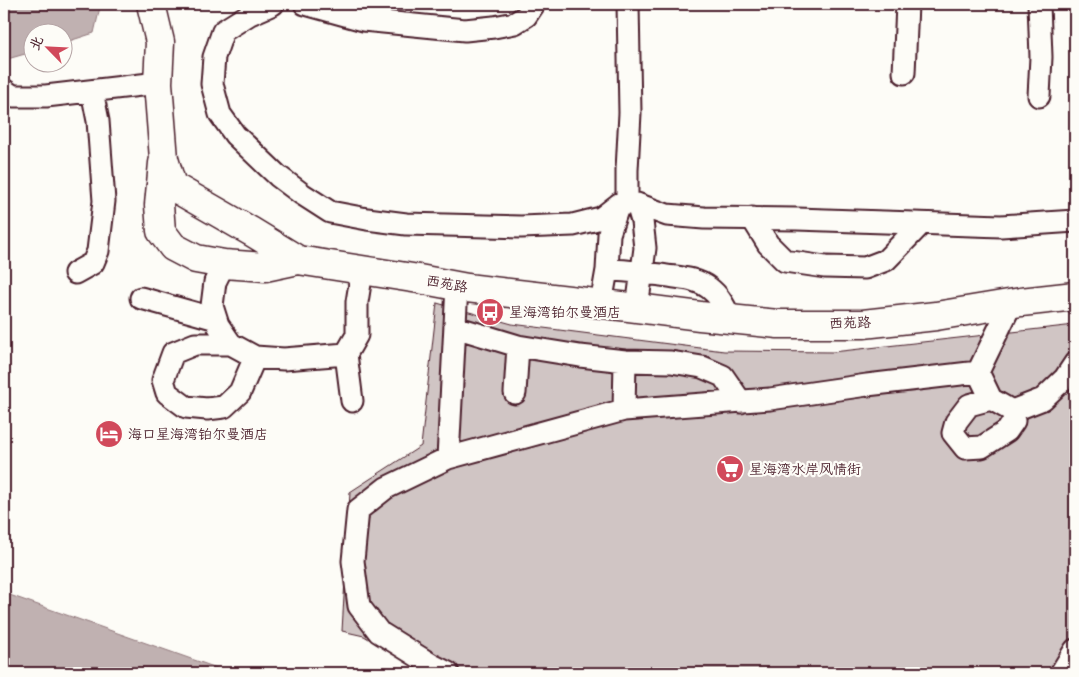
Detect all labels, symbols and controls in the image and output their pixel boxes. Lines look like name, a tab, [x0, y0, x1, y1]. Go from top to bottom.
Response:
north arrow	[22, 22, 72, 72]
text: 北	[22, 31, 51, 54]
street label: 西苑路	[424, 268, 470, 300]
bus stop icon: 星海湾铂尔曼酒店	[475, 297, 505, 327]
place label: 星海湾铂尔曼酒店	[509, 300, 621, 325]
street label: 西苑路	[829, 310, 871, 336]
hotel icon: 海口星海湾铂尔曼酒店	[94, 419, 124, 449]
place label: 海口星海湾铂尔曼酒店	[128, 422, 268, 447]
supermarket icon: 星海湾水岸风情街	[715, 454, 745, 484]
place label: 星海湾水岸风情街	[749, 457, 861, 482]

